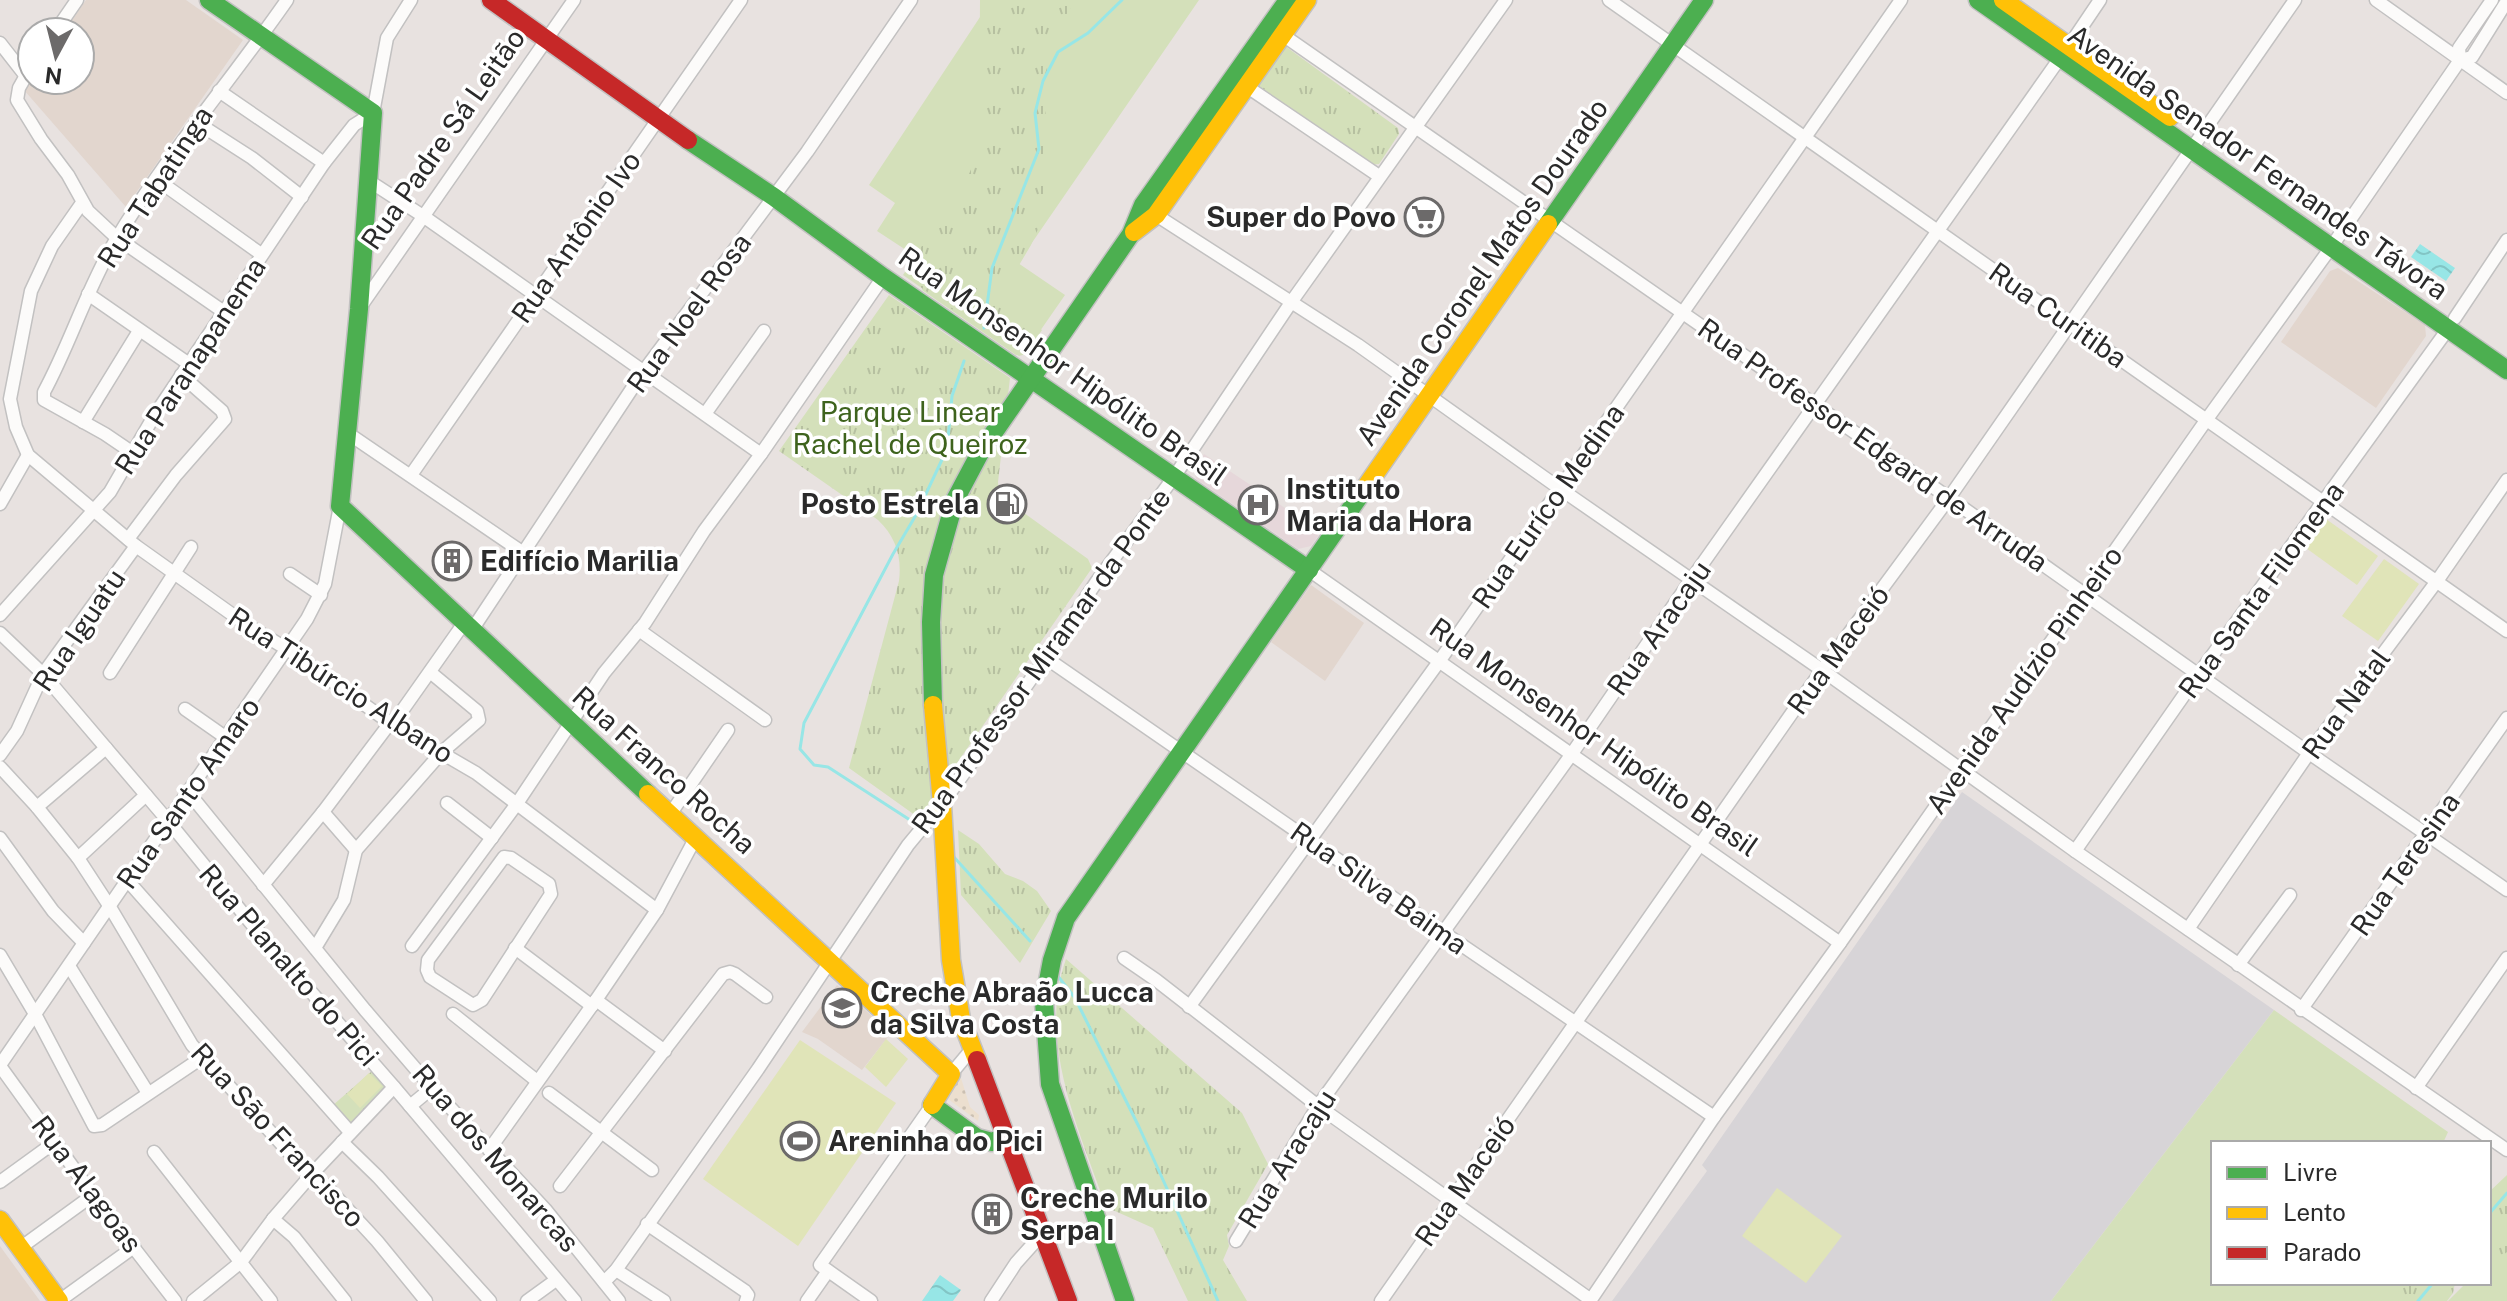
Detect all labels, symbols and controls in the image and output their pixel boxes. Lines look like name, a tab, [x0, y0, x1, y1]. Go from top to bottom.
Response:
north arrow	[16, 16, 96, 96]
street label: Avenida Senador Fernandes Távora	[2062, 17, 2455, 306]
street label: Rua Padre Sá Leitão	[354, 22, 531, 255]
text: N	[43, 62, 64, 90]
street label: Avenida Coronel Matos Dourado	[1349, 92, 1614, 451]
street label: Rua Tabatinga	[90, 100, 219, 274]
street label: Rua Antônio Ivo	[504, 144, 647, 329]
supermarket icon: Super do Povo	[1403, 196, 1445, 238]
place label: Super do Povo	[1206, 200, 1396, 233]
street label: Rua Noel Rosa	[620, 227, 758, 399]
street label: Rua Monsenhor Hipólito Brasil	[893, 239, 1234, 492]
street label: Rua Paranapanema	[107, 251, 272, 480]
street label: Rua Curitiba	[1983, 255, 2134, 374]
street label: Rua Professor Edgard de Arruda	[1692, 311, 2054, 578]
park label: Parque Linear Rachel de Queiroz	[792, 395, 1028, 460]
street label: Rua Euríco Medina	[1465, 397, 1631, 614]
place label: Instituto Maria da Hora	[1286, 472, 1472, 537]
street label: Rua Santa Filomena	[2171, 475, 2350, 704]
street label: Rua Professor Miramar da Ponte	[904, 482, 1177, 840]
fuel station icon: Posto Estrela	[986, 483, 1028, 525]
hospital icon: Instituto Maria da Hora	[1237, 484, 1279, 526]
place label: Posto Estrela	[800, 487, 979, 520]
building icon: Edifício Marilia	[431, 540, 473, 582]
street label: Avenida Audízio Pinheiro	[1919, 540, 2129, 820]
place label: Edifício Marilia	[480, 544, 679, 577]
street label: Rua Aracaju	[1600, 554, 1717, 702]
street label: Rua Iguatu	[26, 562, 131, 697]
street label: Rua Maceió	[1780, 579, 1895, 721]
street label: Rua Tibúrcio Albano	[223, 600, 460, 770]
street label: Rua Monsenhor Hipólito Brasil	[1424, 610, 1765, 863]
street label: Rua Natal	[2295, 642, 2397, 765]
street label: Rua Franco Rocha	[566, 679, 762, 860]
street label: Rua Santo Amaro	[109, 691, 266, 895]
street label: Rua Teresina	[2343, 786, 2466, 942]
street label: Rua Silva Baima	[1285, 814, 1474, 961]
street label: Rua Planalto do Pici	[193, 857, 386, 1072]
place label: Creche Abraão Lucca da Silva Costa	[870, 975, 1154, 1040]
school or university icon: Creche Abraão Lucca da Silva Costa	[821, 987, 863, 1029]
street label: Rua São Francisco	[185, 1036, 372, 1234]
street label: Rua dos Monarcas	[406, 1057, 587, 1258]
street label: Rua Aracaju	[1231, 1083, 1342, 1234]
street label: Rua Alagoas	[25, 1109, 150, 1259]
street label: Rua Maceió	[1408, 1109, 1521, 1252]
sports icon: Areninha do Pici	[779, 1120, 821, 1162]
place label: Areninha do Pici	[828, 1124, 1043, 1157]
legend	[2211, 1141, 2491, 1285]
text: Livre	[2283, 1158, 2338, 1186]
place label: Creche Murilo Serpa I	[1020, 1181, 1208, 1246]
building icon: Creche Murilo Serpa I	[971, 1193, 1013, 1235]
text: Lento	[2283, 1198, 2346, 1226]
text: Parado	[2283, 1238, 2361, 1266]

